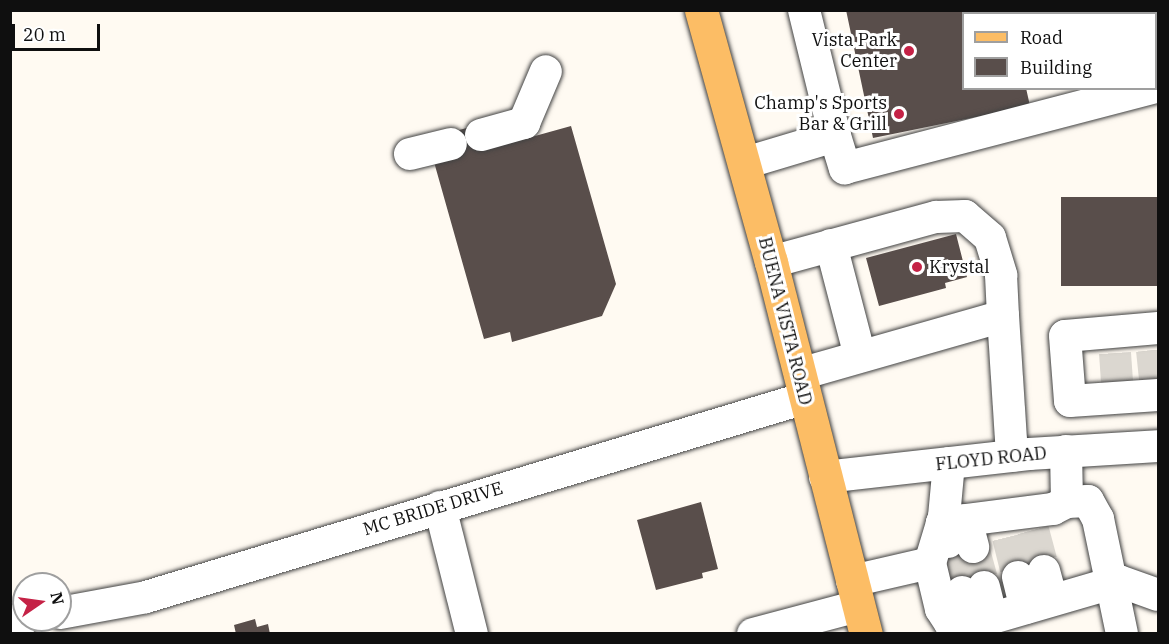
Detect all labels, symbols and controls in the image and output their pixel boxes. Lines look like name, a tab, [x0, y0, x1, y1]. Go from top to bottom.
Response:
scale bar	[15, 12, 104, 50]
legend	[962, 12, 1157, 90]
text: 20 m	[23, 23, 66, 46]
text: Road	[1020, 26, 1063, 49]
place label: Vista Park Center	[811, 30, 897, 72]
marker: Vista Park Center	[902, 44, 916, 58]
text: Building	[1020, 56, 1092, 79]
place label: Champ's Sports Bar & Grill	[754, 93, 887, 136]
marker: Champ's Sports Bar & Grill	[892, 107, 906, 121]
street label: BUENA VISTA ROAD	[754, 235, 816, 407]
place label: Krystal	[929, 256, 990, 278]
marker: Krystal	[910, 260, 924, 274]
street label: FLOYD ROAD	[934, 442, 1048, 476]
street label: MC BRIDE DRIVE	[361, 477, 505, 541]
north arrow	[12, 572, 72, 632]
text: N	[46, 590, 69, 607]

